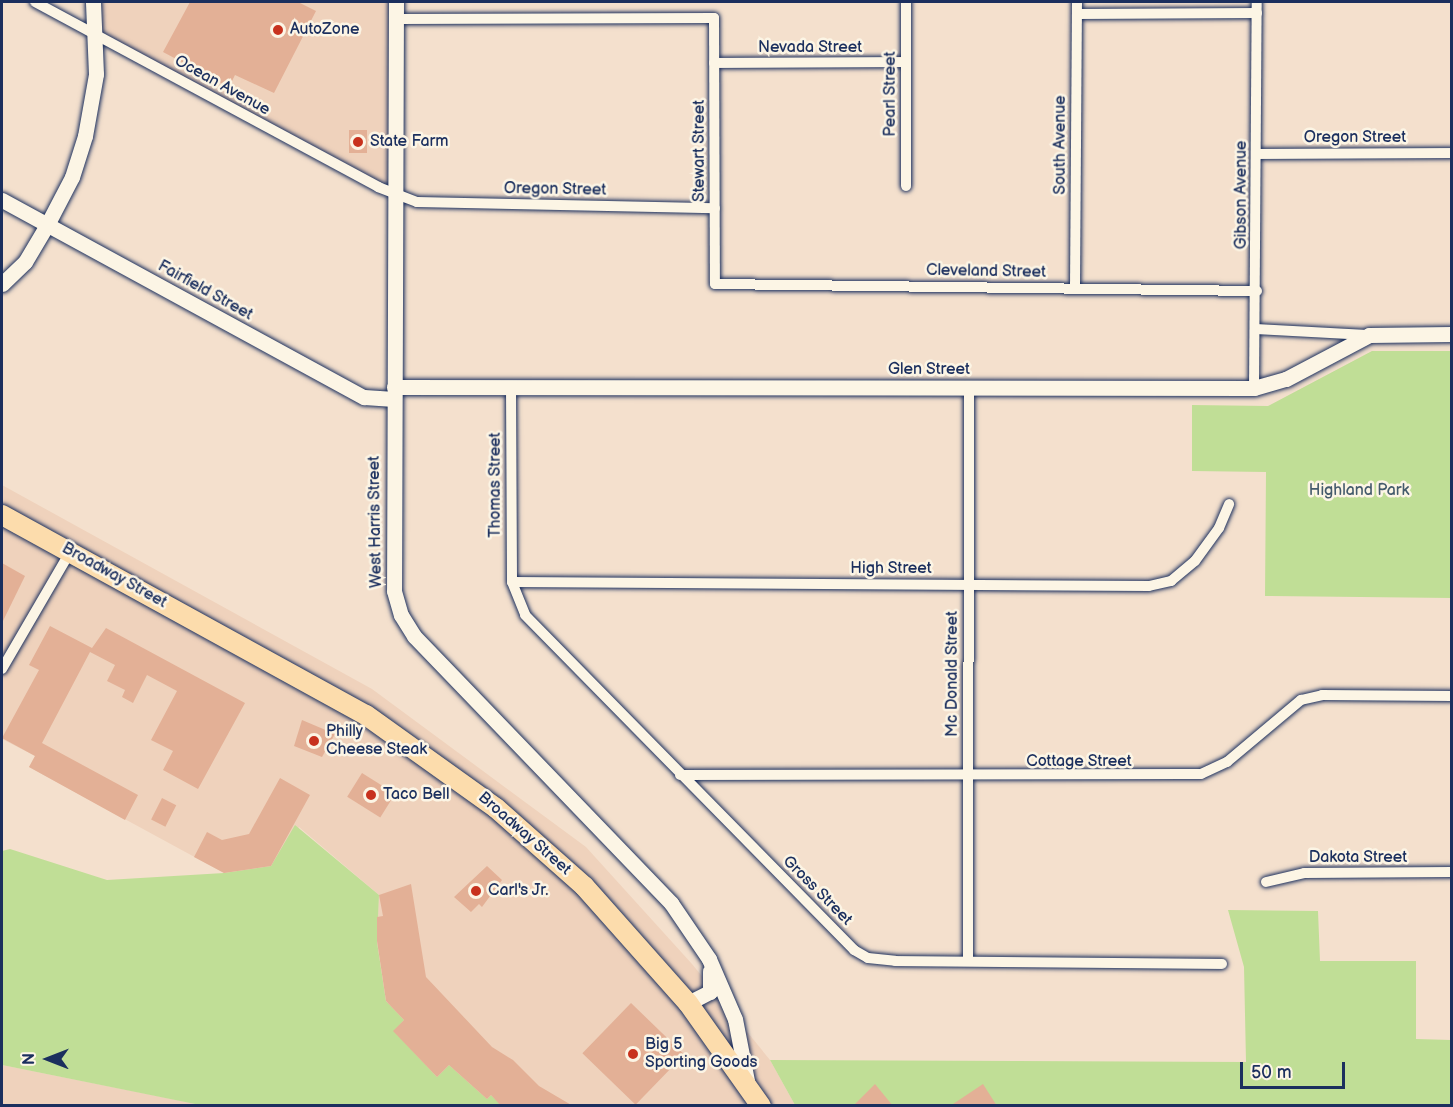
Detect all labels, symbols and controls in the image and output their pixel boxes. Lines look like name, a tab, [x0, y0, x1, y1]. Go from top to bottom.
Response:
place label: AutoZone	[290, 20, 359, 40]
marker: AutoZone	[271, 23, 285, 37]
street label: Nevada Street	[758, 38, 862, 58]
street label: Pearl Street	[881, 51, 901, 137]
street label: Ocean Avenue	[171, 52, 273, 120]
street label: South Avenue	[1051, 95, 1071, 195]
street label: Stewart Street	[690, 100, 710, 202]
street label: Oregon Street	[1304, 128, 1406, 148]
place label: State Farm	[370, 132, 449, 152]
marker: State Farm	[351, 135, 365, 149]
street label: Gibson Avenue	[1232, 141, 1252, 249]
street label: Oregon Street	[503, 180, 607, 200]
street label: Fairfield Street	[154, 257, 256, 325]
street label: Cleveland Street	[926, 261, 1046, 283]
street label: Glen Street	[888, 360, 970, 380]
street label: Thomas Street	[486, 432, 506, 538]
street label: West Harris Street	[365, 456, 387, 588]
park label: Highland Park	[1309, 481, 1409, 501]
street label: Broadway Street	[58, 539, 170, 613]
street label: High Street	[850, 559, 932, 579]
street label: Mc Donald Street	[943, 611, 963, 737]
place label: Philly Cheese Steak	[326, 722, 427, 760]
marker: Philly Cheese Steak	[307, 734, 321, 748]
street label: Cottage Street	[1026, 752, 1132, 772]
place label: Taco Bell	[383, 785, 449, 805]
marker: Taco Bell	[364, 788, 378, 802]
street label: Broadway Street	[473, 788, 575, 880]
street label: Dakota Street	[1309, 848, 1407, 868]
street label: Gross Street	[778, 852, 856, 930]
place label: Carl's Jr.	[488, 881, 549, 901]
marker: Carl's Jr.	[469, 884, 483, 898]
north arrow	[18, 1029, 78, 1089]
place label: Big 5 Sporting Goods	[645, 1035, 757, 1073]
marker: Big 5 Sporting Goods	[626, 1047, 640, 1061]
scale bar	[1243, 1050, 1348, 1088]
text: N	[20, 1053, 39, 1065]
text: 50 m	[1251, 1062, 1292, 1083]

